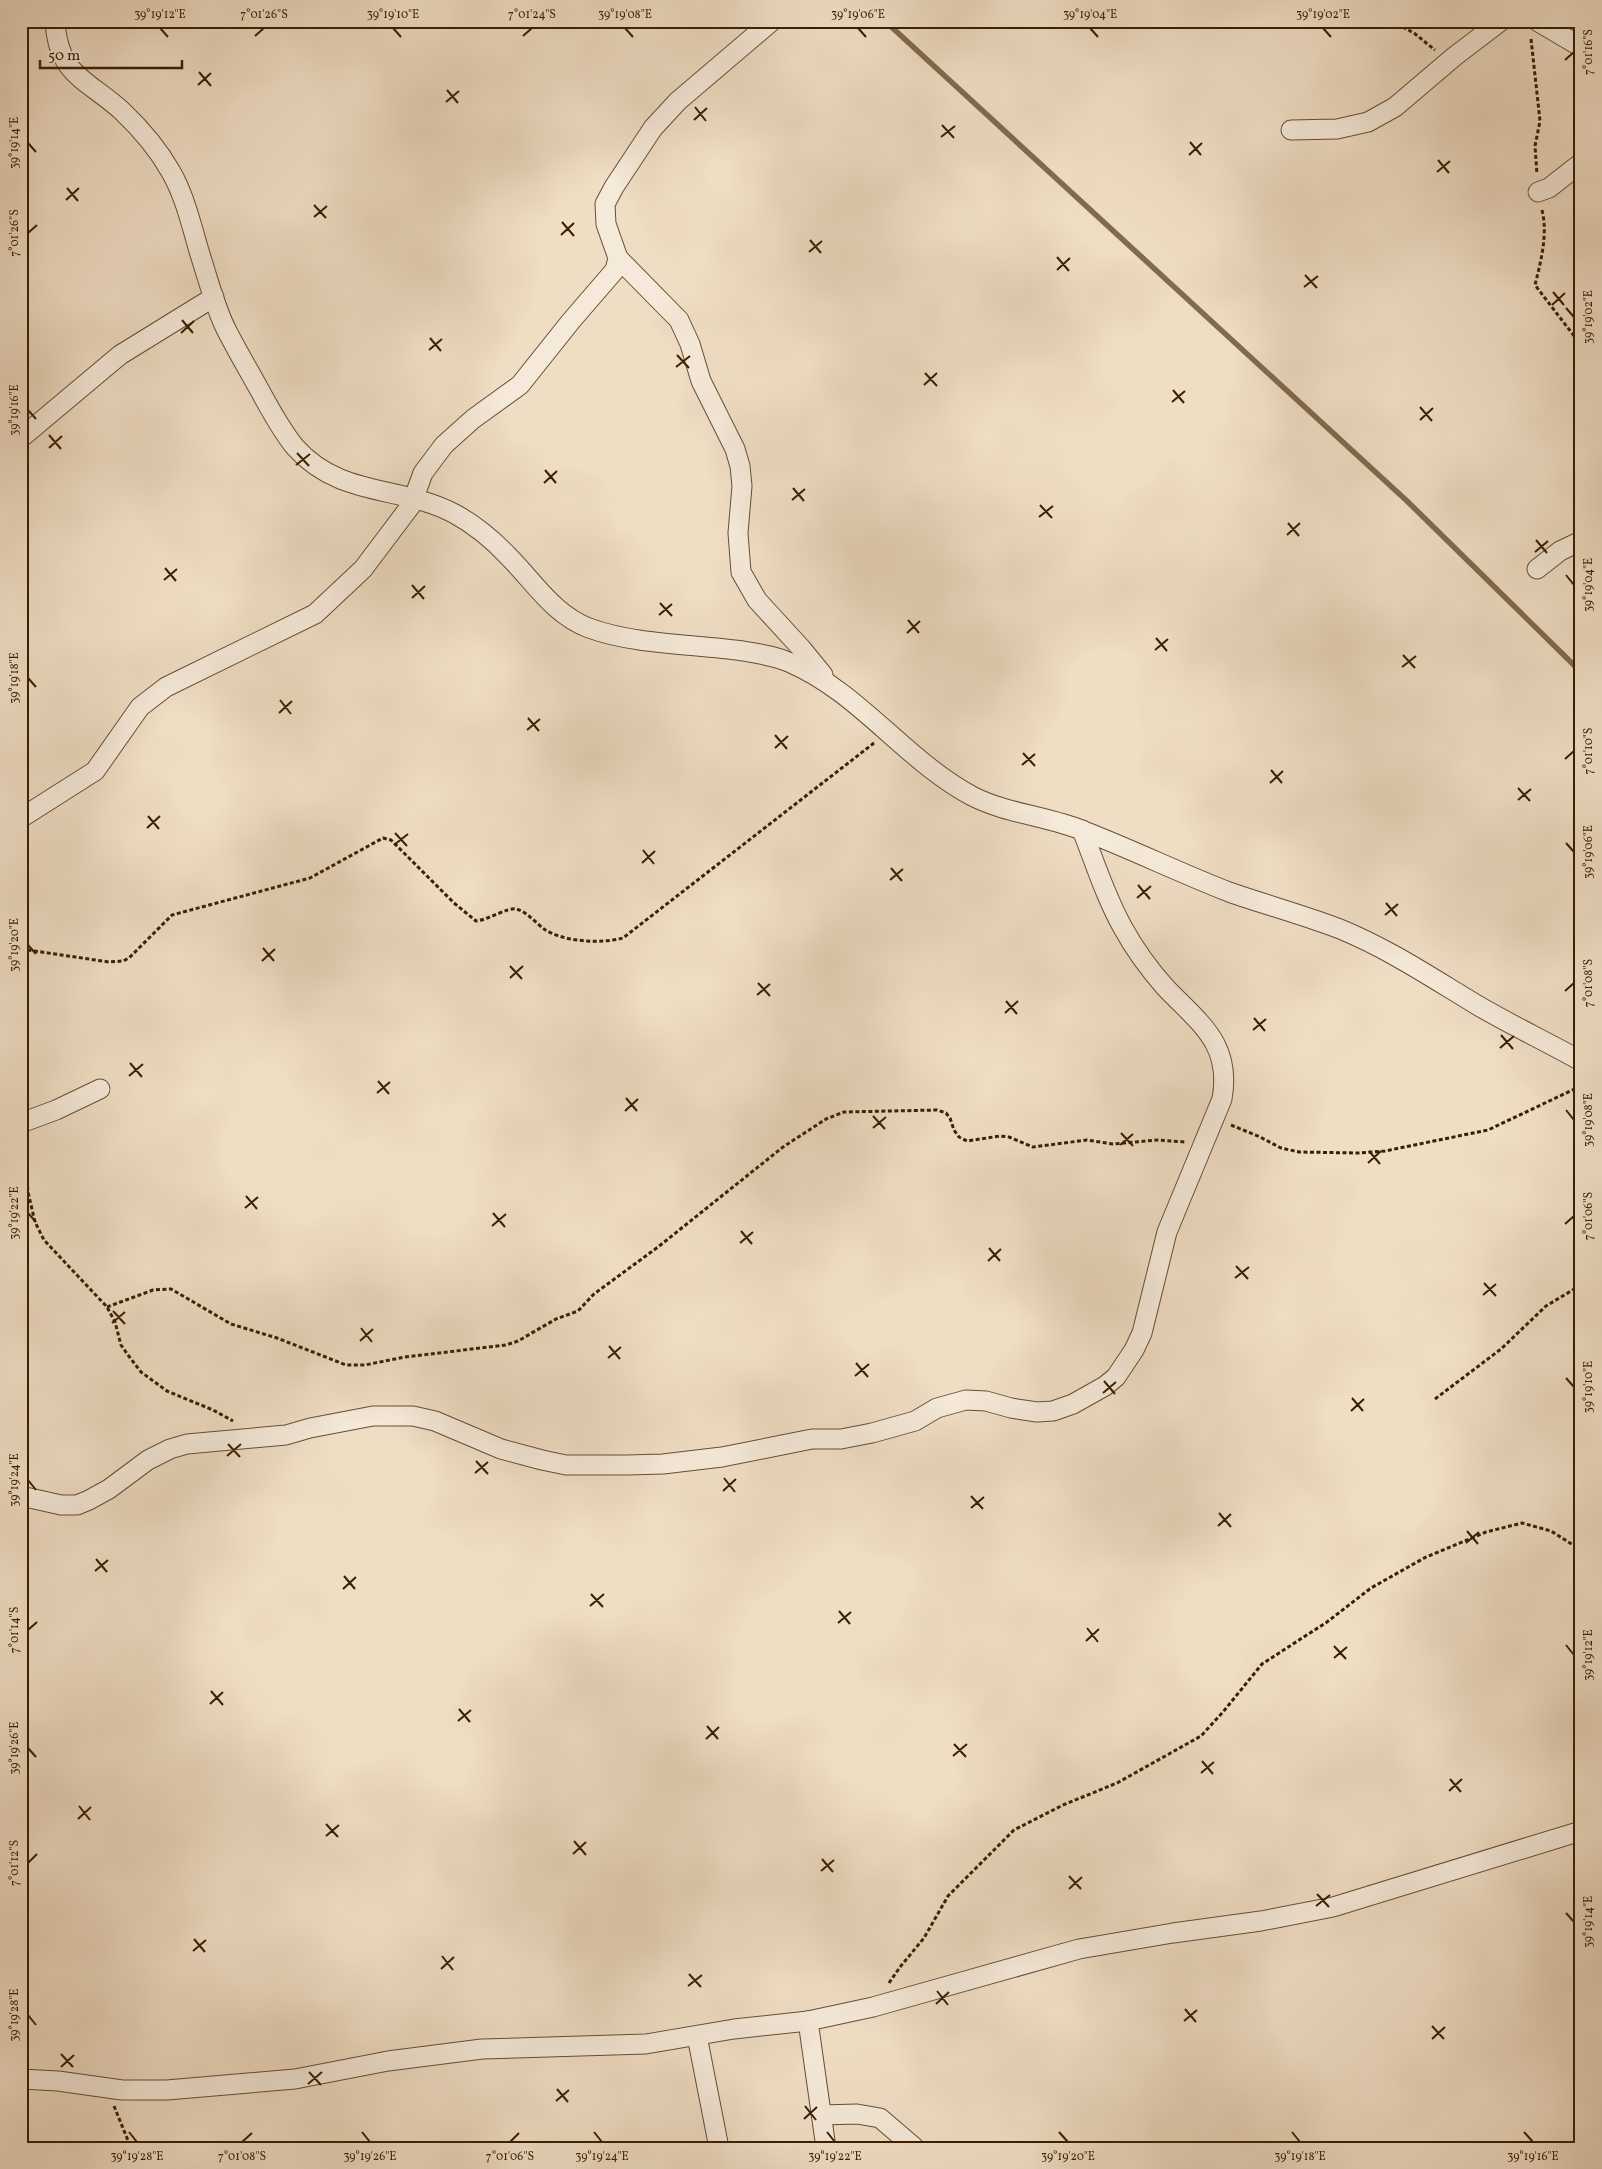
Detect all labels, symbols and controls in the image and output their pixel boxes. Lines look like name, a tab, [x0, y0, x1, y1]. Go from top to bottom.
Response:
text: 39°19'12"E	[134, 7, 186, 23]
text: 7°01'26"S	[240, 7, 288, 23]
text: 39°19'10"E	[367, 7, 419, 23]
text: 7°01'24"S	[508, 7, 556, 23]
text: 39°19'08"E	[598, 7, 652, 23]
text: 39°19'06"E	[831, 7, 885, 23]
text: 39°19'04"E	[1063, 7, 1117, 23]
text: 39°19'02"E	[1296, 7, 1350, 23]
text: 7°01'16"S	[1581, 29, 1597, 75]
scale bar	[40, 38, 182, 70]
text: 50 m	[48, 46, 80, 67]
text: 39°19'14"E	[7, 117, 23, 169]
text: 7°01'26"S	[7, 209, 23, 257]
text: 39°19'02"E	[1581, 290, 1597, 344]
text: 39°19'16"E	[7, 384, 23, 436]
text: 39°19'04"E	[1581, 558, 1597, 612]
text: 39°19'18"E	[7, 652, 23, 704]
text: 7°01'10"S	[1581, 728, 1597, 774]
text: 39°19'06"E	[1581, 825, 1597, 879]
text: 39°19'20"E	[7, 918, 23, 972]
text: 7°01'08"S	[1581, 959, 1597, 1007]
text: 39°19'08"E	[1581, 1093, 1597, 1147]
text: 39°19'22"E	[7, 1186, 23, 1240]
text: 7°01'06"S	[1581, 1192, 1597, 1240]
text: 39°19'10"E	[1581, 1361, 1597, 1413]
text: 39°19'24"E	[7, 1453, 23, 1507]
text: 7°01'14"S	[7, 1607, 23, 1653]
text: 39°19'12"E	[1581, 1629, 1597, 1681]
text: 39°19'26"E	[7, 1721, 23, 1775]
text: 7°01'12"S	[7, 1840, 23, 1886]
text: 39°19'14"E	[1581, 1896, 1597, 1948]
text: 39°19'28"E	[7, 1988, 23, 2042]
text: 39°19'28"E	[110, 2149, 164, 2165]
text: 7°01'08"S	[218, 2149, 266, 2165]
text: 39°19'26"E	[343, 2149, 397, 2165]
text: 7°01'06"S	[486, 2149, 534, 2165]
text: 39°19'24"E	[575, 2149, 629, 2165]
text: 39°19'22"E	[808, 2149, 862, 2165]
text: 39°19'20"E	[1041, 2149, 1095, 2165]
text: 39°19'18"E	[1274, 2149, 1326, 2165]
text: 39°19'16"E	[1507, 2149, 1559, 2165]

